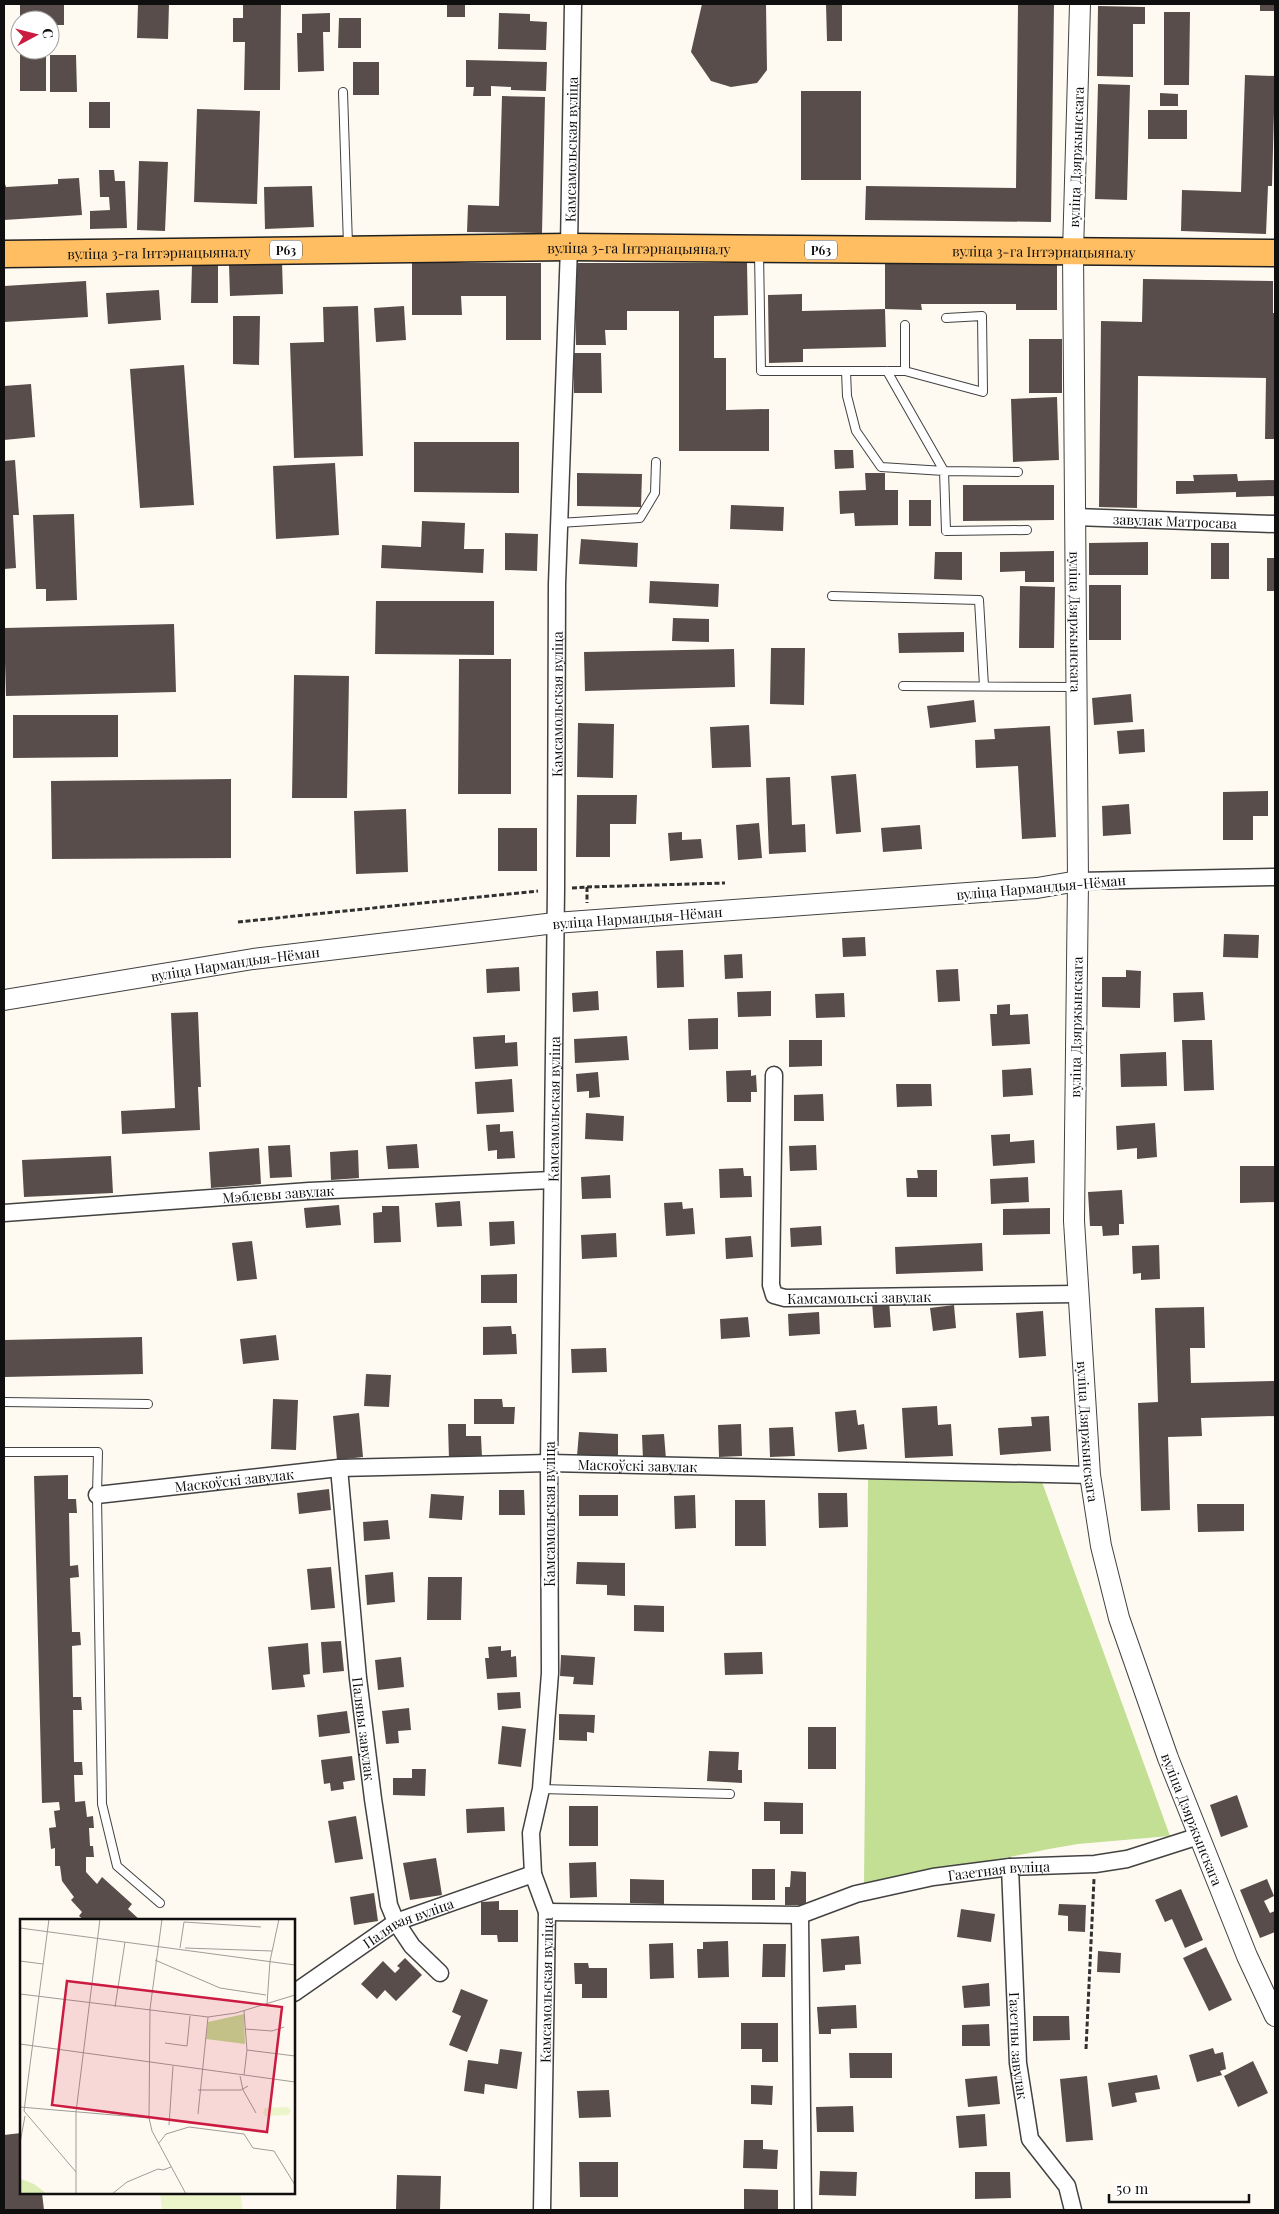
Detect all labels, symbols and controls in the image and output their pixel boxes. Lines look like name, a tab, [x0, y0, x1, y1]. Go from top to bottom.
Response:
north arrow	[10, 10, 60, 60]
text: С	[38, 27, 58, 40]
street label: Камсамольская вуліца	[560, 76, 581, 222]
street label: вуліца Дзяржынскага	[1064, 86, 1088, 228]
street label: вуліца 3-га Інтэрнацыяналу	[547, 237, 731, 258]
road number: Р63	[270, 240, 302, 260]
road number: Р63	[805, 240, 837, 260]
street label: вуліца 3-га Інтэрнацыяналу	[67, 241, 251, 263]
street label: вуліца 3-га Інтэрнацыяналу	[952, 241, 1136, 261]
street label: завулак Матросава	[1113, 509, 1237, 532]
street label: вуліца Дзяржынскага	[1066, 551, 1086, 693]
street label: Камсамольская вуліца	[547, 631, 566, 777]
street label: вуліца Нармандыя-Нёман	[955, 870, 1127, 904]
street label: вуліца Нармандыя-Нёман	[552, 901, 723, 933]
street label: вуліца Нармандыя-Нёман	[149, 942, 321, 985]
street label: вуліца Дзяржынскага	[1065, 956, 1087, 1098]
street label: Камсамольская вуліца	[543, 1036, 564, 1182]
street label: Мэблевы завулак	[222, 1180, 335, 1207]
street label: Камсамольскі завулак	[787, 1286, 931, 1307]
street label: вуліца Дзяржынскага	[1073, 1360, 1104, 1503]
street label: Камсамольская вуліца	[540, 1441, 559, 1587]
street label: Маскоўскі завулак	[577, 1454, 698, 1476]
street label: Маскоўскі завулак	[174, 1464, 295, 1496]
street label: Палявы завулак	[348, 1676, 380, 1782]
street label: вуліца Дзяржынскага	[1157, 1750, 1227, 1888]
street label: Газетная вуліца	[947, 1856, 1050, 1884]
street label: Палявая вуліца	[359, 1893, 456, 1952]
street label: Камсамольская вуліца	[535, 1917, 556, 2063]
inset map	[20, 1919, 295, 2194]
street label: Газетны завулак	[1006, 1992, 1033, 2101]
scale bar	[1109, 2172, 1249, 2204]
text: 50 m	[1116, 2178, 1149, 2198]

